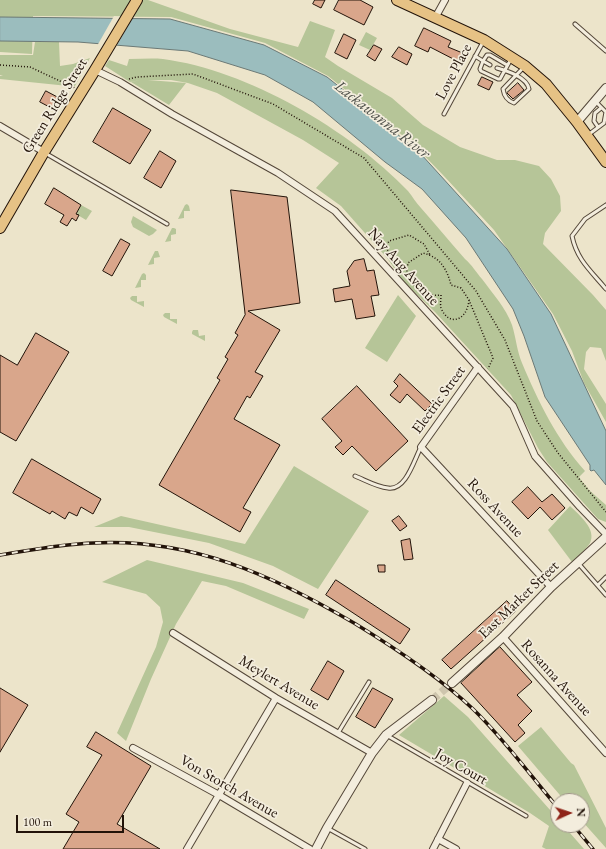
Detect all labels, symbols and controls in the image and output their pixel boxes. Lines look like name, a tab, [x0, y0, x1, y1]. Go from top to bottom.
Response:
street label: Love Place	[432, 41, 476, 103]
street label: Green Ridge Street	[19, 55, 91, 157]
water label: Lackawanna River	[330, 77, 434, 163]
street label: Nay Aug Avenue	[363, 225, 443, 309]
street label: Electric Street	[408, 363, 470, 437]
street label: Ross Avenue	[463, 475, 527, 541]
street label: East Market Street	[475, 557, 563, 643]
street label: Rosanna Avenue	[517, 636, 595, 720]
street label: Meylert Avenue	[235, 652, 323, 714]
street label: Joy Court	[432, 745, 490, 789]
street label: Von Storch Avenue	[176, 751, 282, 823]
north arrow	[550, 793, 590, 833]
scale bar	[18, 807, 126, 833]
text: N	[574, 808, 588, 817]
text: 100 m	[23, 814, 52, 830]

